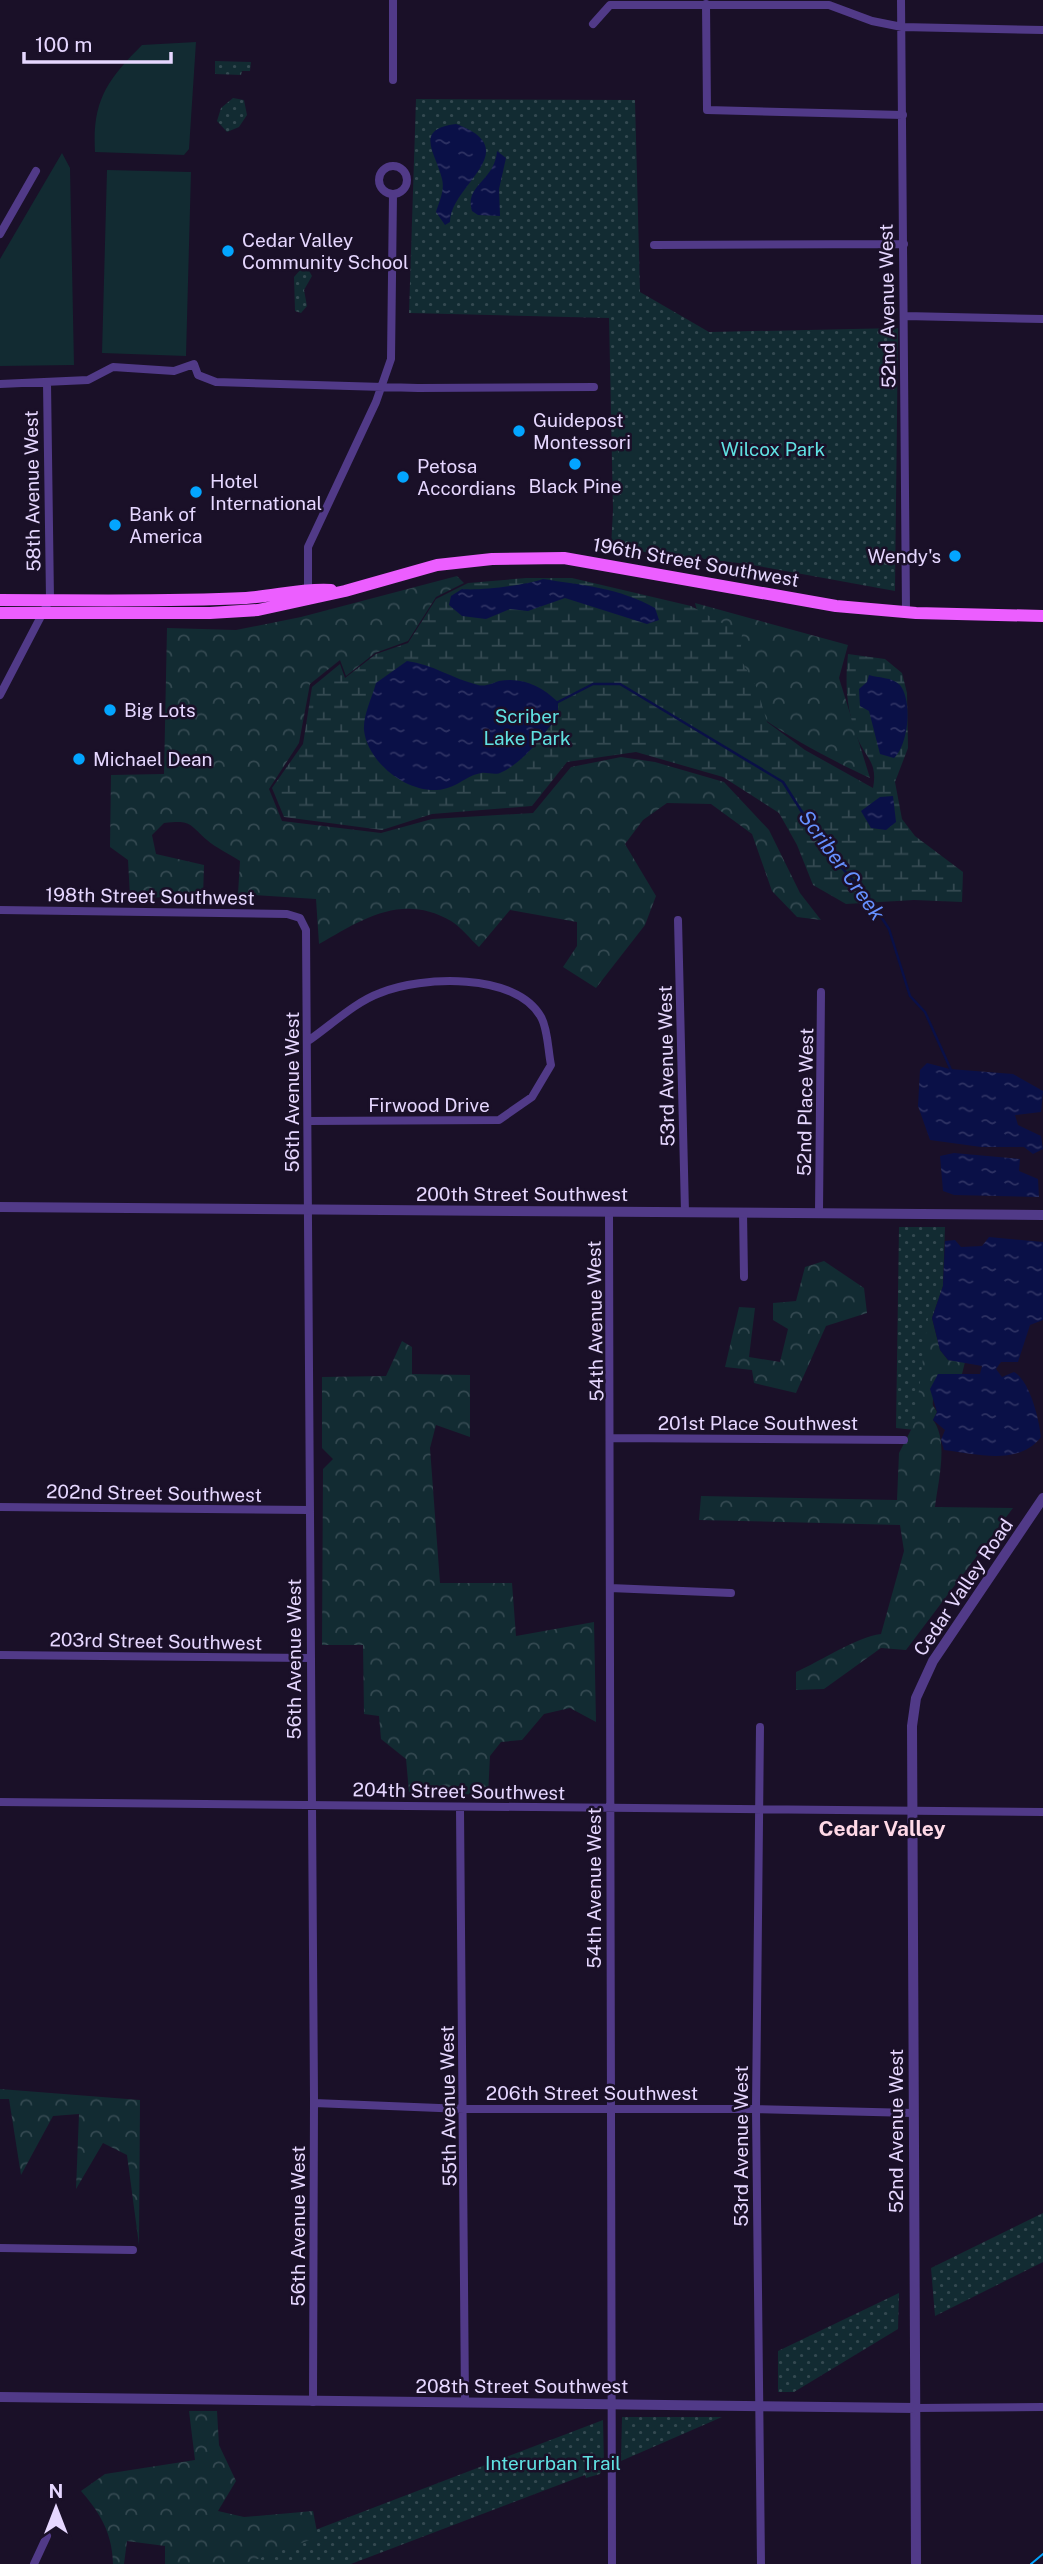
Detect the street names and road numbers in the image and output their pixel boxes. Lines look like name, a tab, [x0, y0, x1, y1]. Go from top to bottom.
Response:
street label: 52nd Avenue West	[875, 224, 899, 388]
street label: 58th Avenue West	[20, 410, 44, 572]
street label: 196th Street Southwest	[591, 533, 801, 591]
street label: 198th Street Southwest	[45, 883, 255, 909]
street label: 53rd Avenue West	[654, 985, 678, 1147]
street label: 56th Avenue West	[281, 1011, 303, 1173]
street label: 52nd Place West	[793, 1028, 817, 1176]
street label: Firwood Drive	[368, 1094, 490, 1116]
street label: 200th Street Southwest	[416, 1183, 628, 1205]
street label: 54th Avenue West	[583, 1240, 607, 1402]
street label: 201st Place Southwest	[658, 1412, 858, 1434]
street label: 202nd Street Southwest	[46, 1480, 262, 1506]
street label: Cedar Valley Road	[909, 1514, 1017, 1660]
street label: 56th Avenue West	[283, 1578, 305, 1740]
street label: 203rd Street Southwest	[49, 1628, 263, 1654]
street label: 204th Street Southwest	[353, 1778, 565, 1804]
street label: 54th Avenue West	[583, 1807, 605, 1969]
street label: 55th Avenue West	[436, 2025, 460, 2187]
street label: 52nd Avenue West	[885, 2049, 907, 2213]
street label: 53rd Avenue West	[730, 2065, 752, 2227]
street label: 206th Street Southwest	[486, 2082, 698, 2104]
street label: 56th Avenue West	[287, 2145, 309, 2307]
street label: 208th Street Southwest	[416, 2375, 628, 2397]

